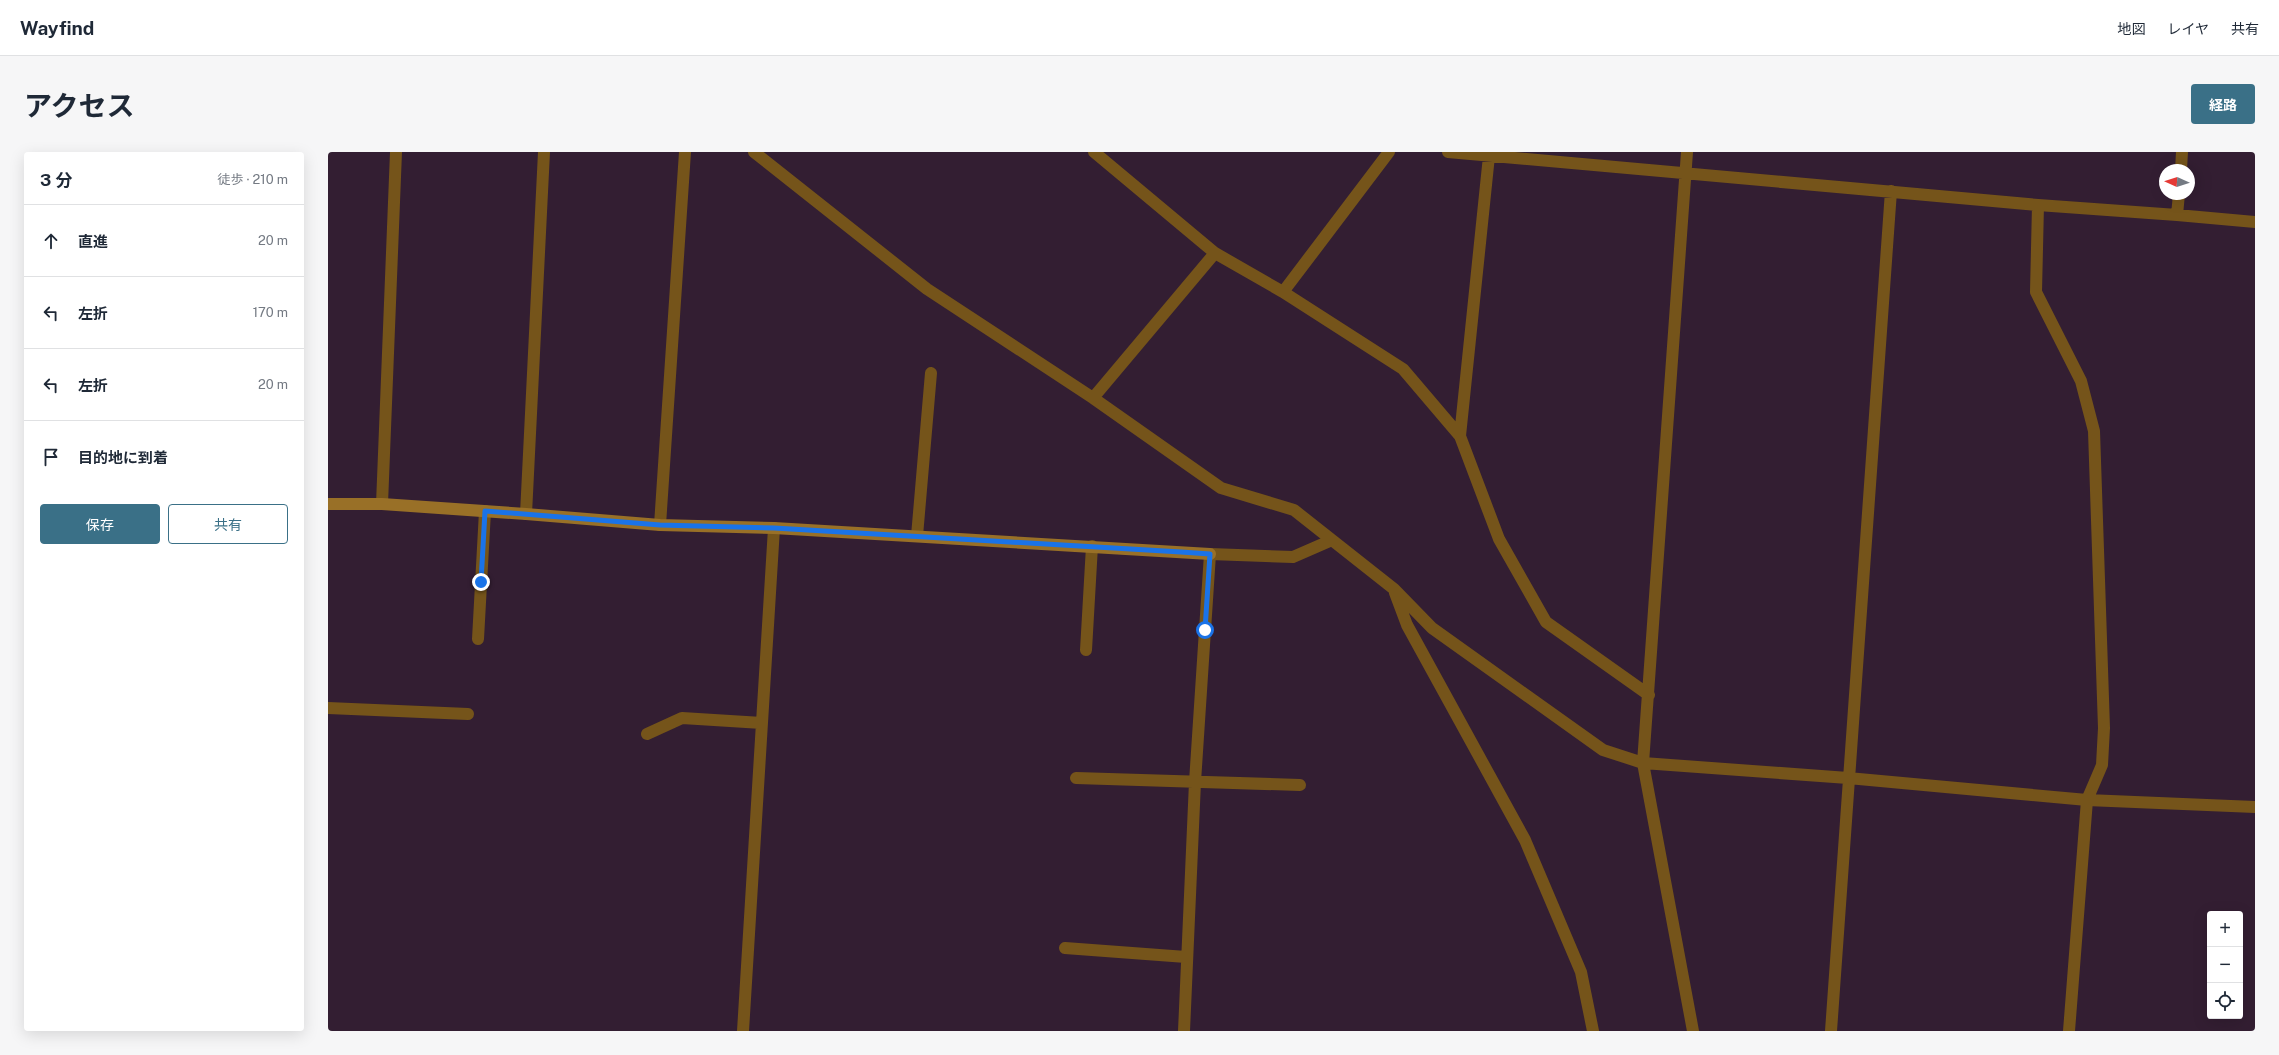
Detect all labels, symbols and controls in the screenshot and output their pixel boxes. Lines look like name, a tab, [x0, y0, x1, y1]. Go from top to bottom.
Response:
text: Wayfind	[20, 17, 94, 39]
text: 地図	[2117, 21, 2145, 37]
text: レイヤ	[2167, 21, 2209, 37]
text: 共有	[2231, 21, 2259, 37]
button: 経路	[2191, 84, 2255, 124]
text: アクセス	[24, 89, 135, 122]
north arrow	[2159, 164, 2195, 200]
text: 3 分	[40, 170, 72, 190]
text: 徒歩 · 210 m	[217, 172, 288, 187]
icon: ahead	[40, 230, 62, 252]
text: 直進	[78, 233, 108, 250]
text: 20 m	[258, 233, 288, 248]
icon: left	[40, 302, 62, 324]
text: 左折	[78, 305, 108, 322]
text: 170 m	[253, 305, 288, 320]
icon: left	[40, 374, 62, 396]
text: 左折	[78, 377, 108, 394]
text: 20 m	[258, 377, 288, 392]
icon: arrive	[40, 446, 62, 468]
text: 目的地に到着	[78, 449, 168, 466]
button: 保存	[40, 504, 160, 544]
button: 共有	[168, 504, 288, 544]
route end	[472, 573, 490, 591]
route start	[1196, 621, 1214, 639]
map controls	[2207, 911, 2243, 1019]
button: +	[2207, 911, 2243, 947]
button: −	[2207, 947, 2243, 983]
button: locate	[2207, 983, 2243, 1019]

